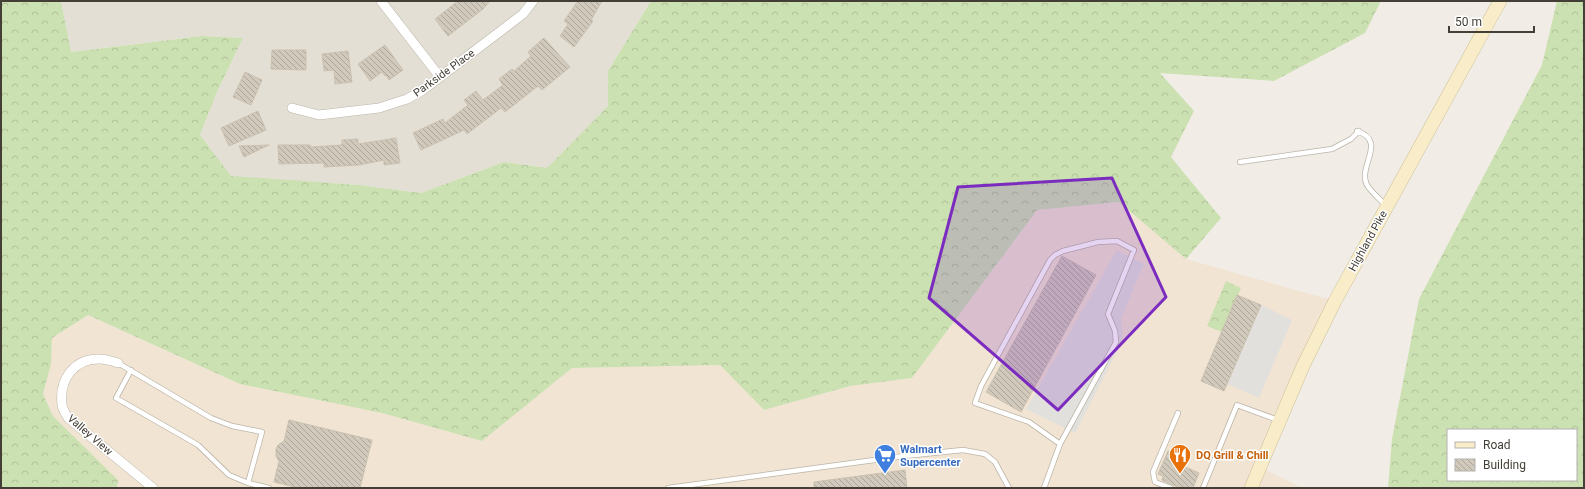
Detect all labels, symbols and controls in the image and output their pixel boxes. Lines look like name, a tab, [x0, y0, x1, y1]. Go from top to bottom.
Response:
scale bar	[1449, 8, 1534, 34]
text: 50 m	[1455, 15, 1482, 29]
street label: Parkside Place	[411, 46, 477, 100]
street label: Highland Pike	[1346, 208, 1390, 274]
street label: Valley View	[65, 412, 116, 459]
legend	[1447, 429, 1577, 481]
text: Road	[1483, 438, 1511, 452]
supermarket icon: Walmart Supercenter	[872, 442, 898, 475]
restaurant icon: DQ Grill & Chill	[1167, 442, 1193, 475]
place label: Walmart Supercenter	[900, 443, 961, 469]
place label: DQ Grill & Chill	[1196, 449, 1269, 462]
text: Building	[1483, 458, 1526, 472]

